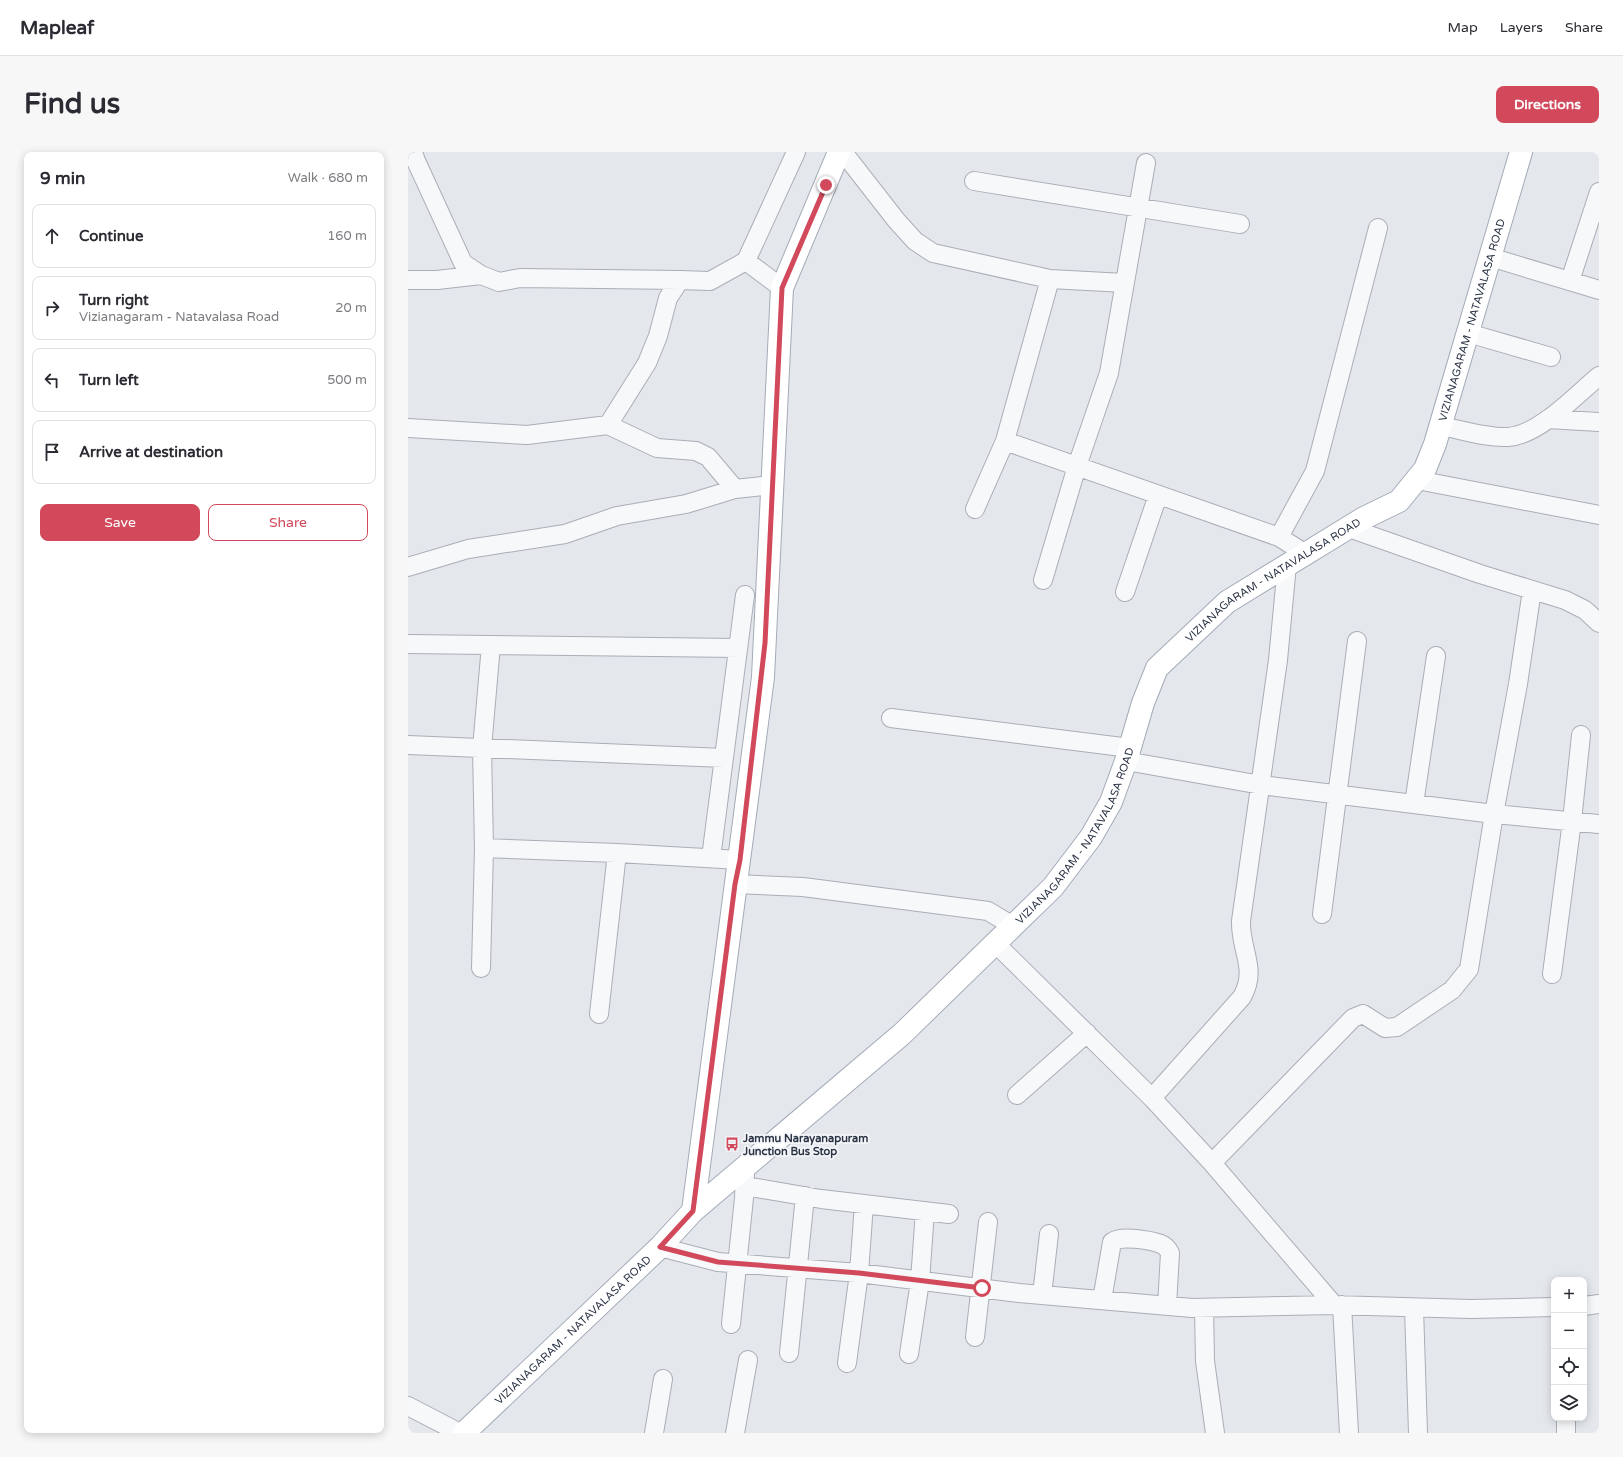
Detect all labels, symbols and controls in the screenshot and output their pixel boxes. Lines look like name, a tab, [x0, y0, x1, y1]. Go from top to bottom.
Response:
text: Mapleaf	[20, 17, 94, 39]
text: Map	[1448, 19, 1478, 36]
text: Layers	[1500, 19, 1543, 36]
text: Share	[1565, 19, 1603, 36]
button: Directions	[1496, 86, 1599, 123]
text: Find us	[24, 87, 120, 121]
text: 9 min	[40, 168, 85, 189]
text: Walk · 680 m	[288, 170, 368, 186]
route end	[817, 176, 835, 194]
street label: VIZIANAGARAM - NATAVALASA ROAD	[1436, 217, 1508, 423]
icon: ahead	[41, 225, 63, 247]
text: Continue	[79, 227, 143, 245]
text: 160 m	[327, 228, 367, 244]
text: Turn right	[79, 291, 149, 309]
icon: right	[41, 297, 63, 319]
text: 20 m	[335, 300, 367, 316]
text: Vizianagaram - Natavalasa Road	[79, 309, 279, 325]
icon: left	[41, 369, 63, 391]
text: Turn left	[79, 371, 139, 389]
text: 500 m	[327, 372, 367, 388]
icon: arrive	[41, 441, 63, 463]
text: Arrive at destination	[79, 443, 223, 461]
button: Save	[40, 504, 200, 541]
button: Share	[208, 504, 368, 541]
street label: VIZIANAGARAM - NATAVALASA ROAD	[1183, 516, 1363, 645]
street label: VIZIANAGARAM - NATAVALASA ROAD	[1013, 746, 1137, 927]
place label: Jammu Narayanapuram Junction Bus Stop	[742, 1132, 868, 1159]
bus stop icon: Jammu Narayanapuram Junction Bus Stop	[724, 1136, 740, 1152]
street label: VIZIANAGARAM - NATAVALASA ROAD	[492, 1253, 654, 1407]
map controls	[1551, 1277, 1587, 1421]
button: +	[1551, 1277, 1587, 1313]
route start	[973, 1279, 991, 1297]
button: −	[1551, 1313, 1587, 1349]
button: locate	[1551, 1349, 1587, 1385]
button: layers	[1551, 1385, 1587, 1421]

